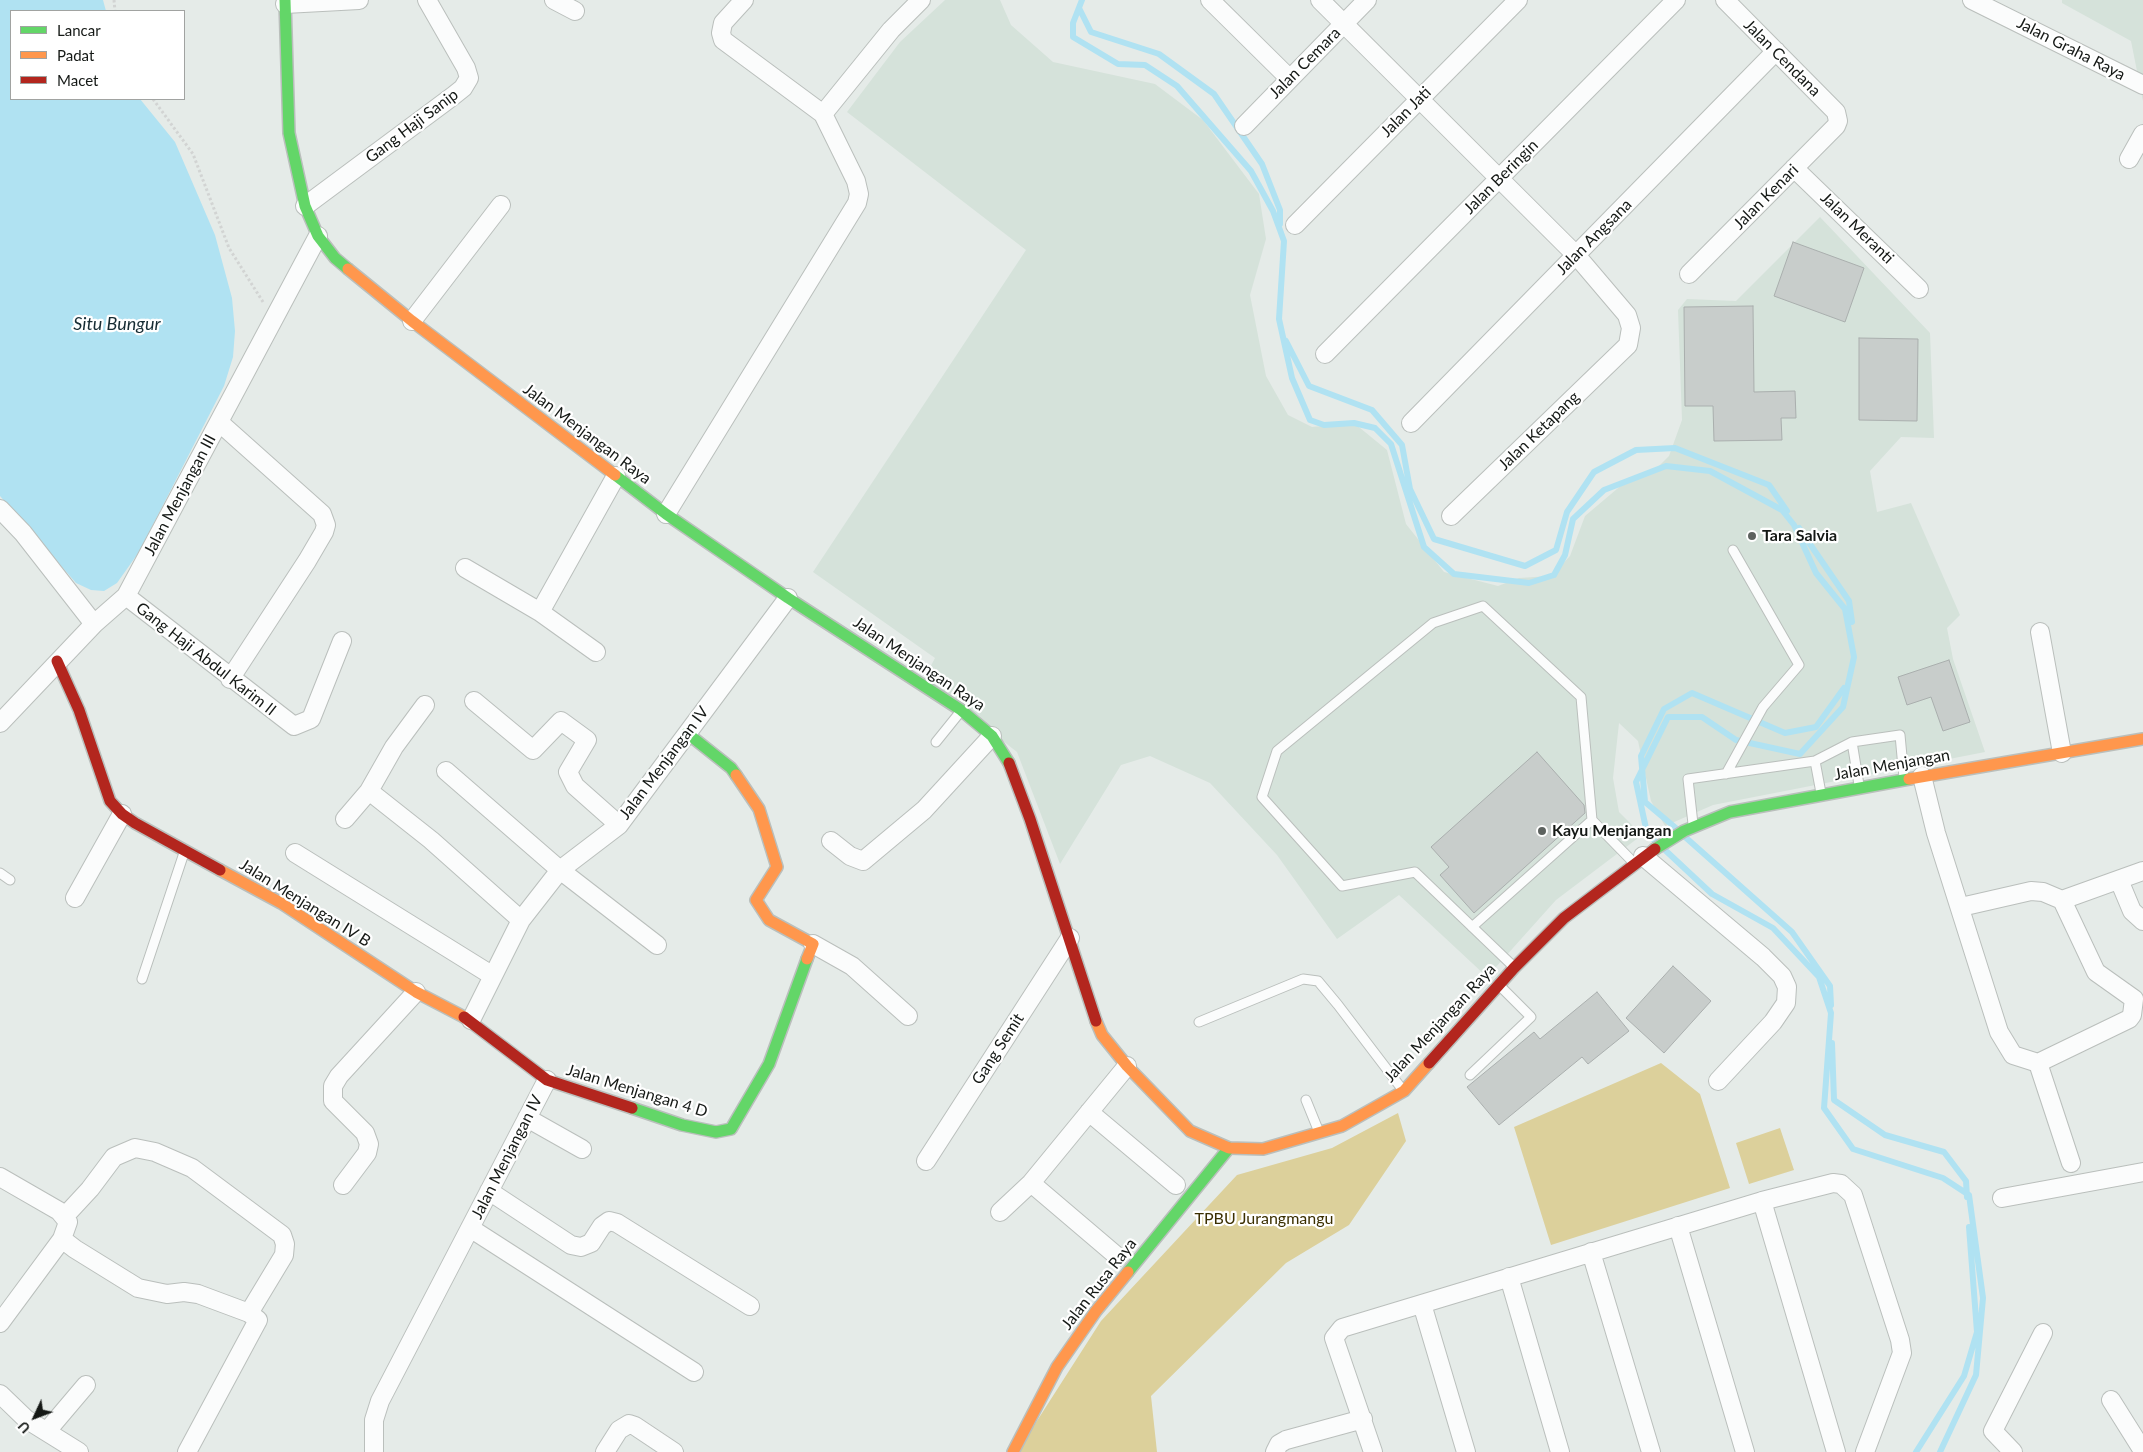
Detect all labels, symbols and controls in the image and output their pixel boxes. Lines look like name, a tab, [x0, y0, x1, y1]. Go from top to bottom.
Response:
legend	[10, 10, 185, 100]
street label: Jalan Graha Raya	[2014, 13, 2128, 85]
street label: Jalan Cendana	[1740, 16, 1824, 100]
text: Lancar	[57, 21, 101, 39]
street label: Jalan Cemara	[1265, 23, 1345, 103]
text: Padat	[57, 46, 94, 64]
text: Macet	[57, 71, 98, 89]
street label: Jalan Jati	[1377, 83, 1435, 141]
street label: Gang Haji Sanip	[362, 85, 462, 167]
street label: Jalan Beringin	[1460, 136, 1542, 218]
street label: Jalan Kenari	[1729, 160, 1803, 234]
street label: Jalan Meranti	[1816, 188, 1898, 268]
street label: Jalan Angsana	[1552, 195, 1636, 279]
water label: Situ Bungur	[73, 313, 161, 335]
street label: Jalan Menjangan Raya	[519, 380, 655, 488]
street label: Jalan Ketapang	[1494, 387, 1584, 475]
street label: Jalan Menjangan III	[140, 431, 220, 559]
place label: Tara Salvia	[1762, 526, 1837, 546]
marker: Tara Salvia	[1746, 530, 1758, 542]
street label: Gang Haji Abdul Karim II	[132, 598, 280, 720]
street label: Jalan Menjangan Raya	[849, 613, 989, 715]
street label: Jalan Menjangan IV	[615, 703, 713, 823]
street label: Jalan Menjangan	[1833, 745, 1951, 785]
place label: Kayu Menjangan	[1552, 821, 1671, 841]
marker: Kayu Menjangan	[1536, 825, 1548, 837]
street label: Jalan Menjangan IV B	[236, 855, 374, 951]
street label: Jalan Menjangan Raya	[1380, 960, 1500, 1086]
street label: Gang Semit	[968, 1010, 1028, 1088]
street label: Jalan Menjangan 4 D	[564, 1060, 710, 1122]
street label: Jalan Menjangan IV	[467, 1092, 547, 1222]
park label: TPBU Jurangmangu	[1195, 1209, 1333, 1229]
street label: Jalan Rusa Raya	[1057, 1235, 1141, 1333]
north arrow	[10, 1392, 60, 1442]
text: U	[14, 1418, 33, 1437]

